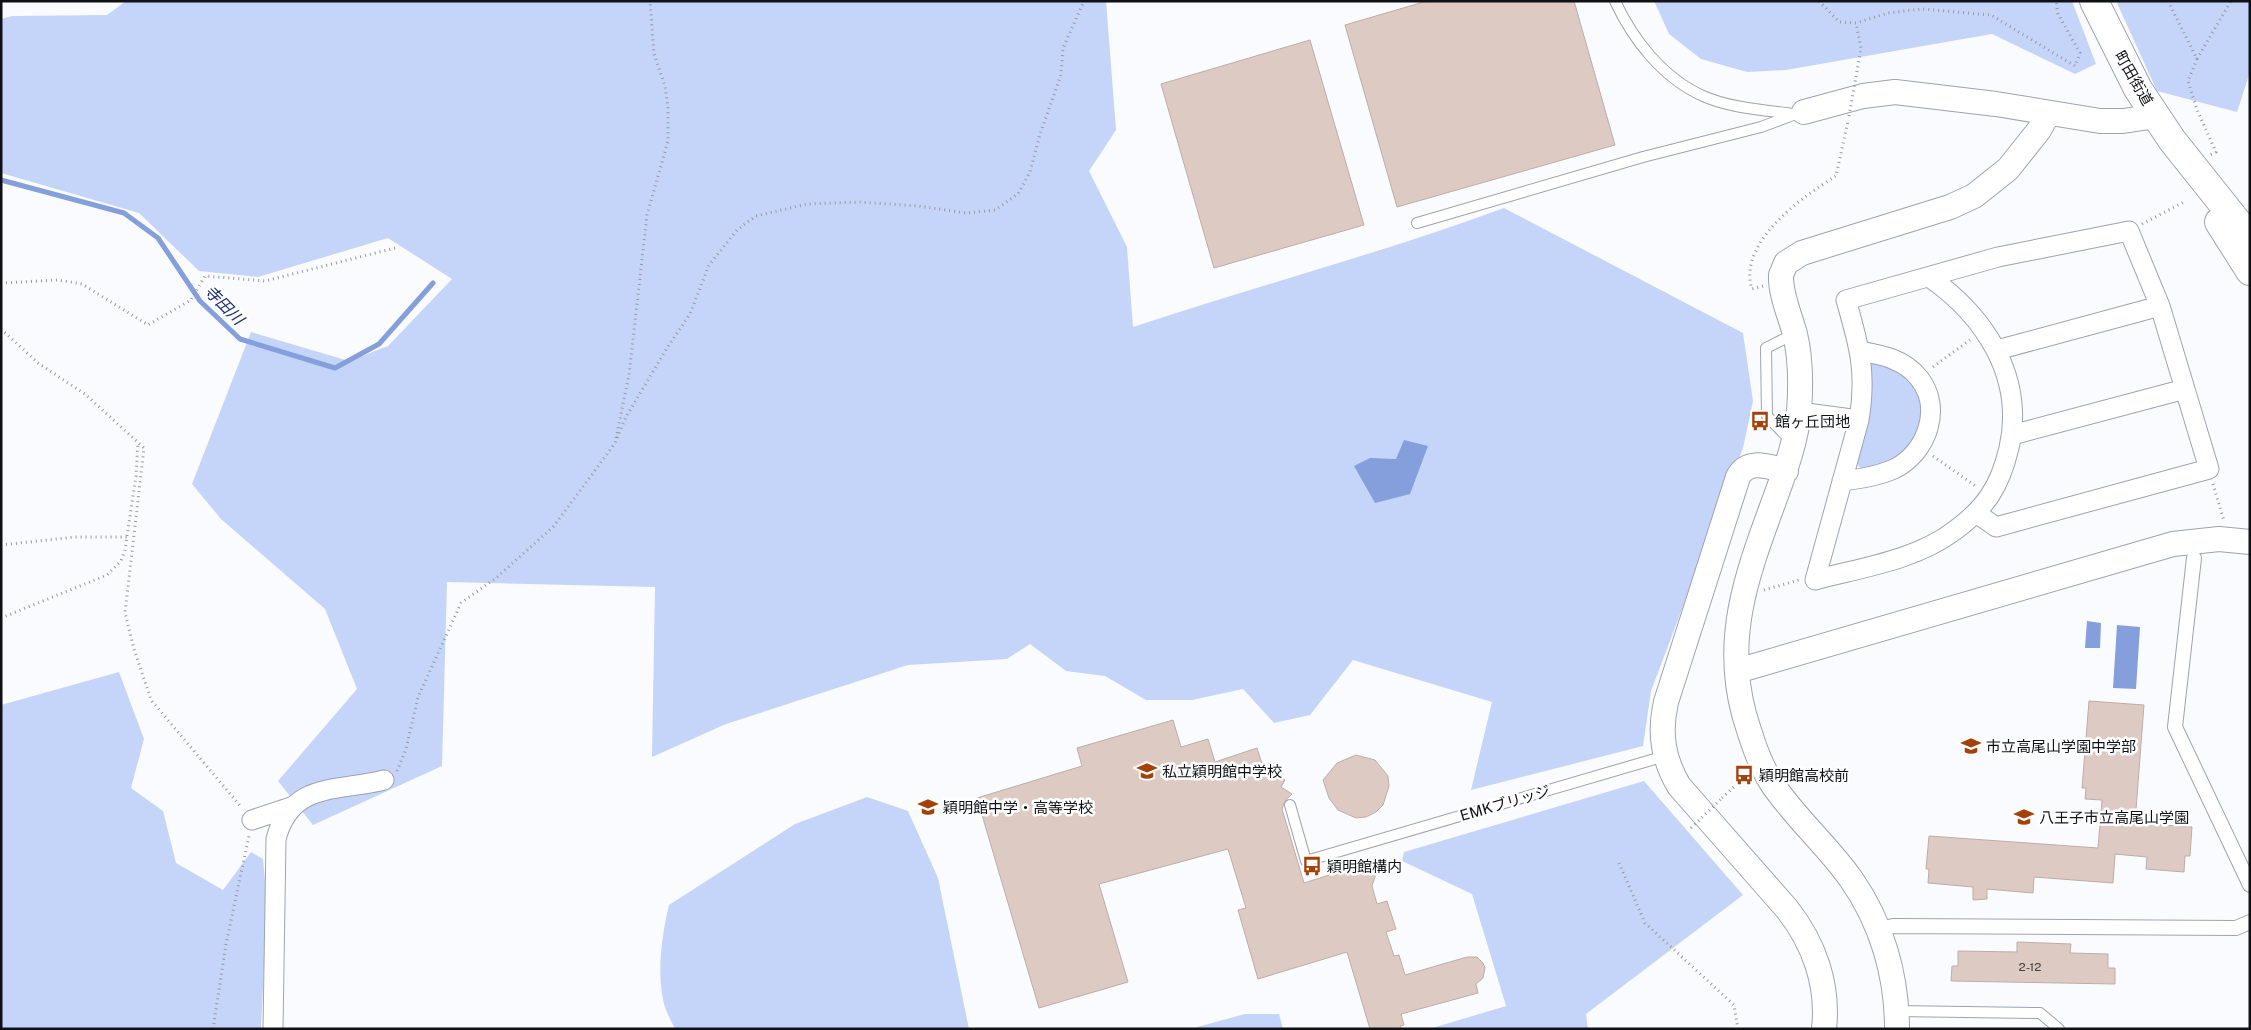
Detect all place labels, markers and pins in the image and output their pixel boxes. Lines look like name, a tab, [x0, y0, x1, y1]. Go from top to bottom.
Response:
bus stop icon: 館ヶ丘団地	[1749, 410, 1771, 432]
place label: 館ヶ丘団地	[1775, 413, 1850, 430]
school or university icon: 市立高尾山学園中学部	[1960, 735, 1982, 757]
place label: 市立高尾山学園中学部	[1986, 738, 2136, 755]
school or university icon: 私立穎明館中学校	[1136, 760, 1158, 782]
place label: 私立穎明館中学校	[1162, 763, 1282, 780]
bus stop icon: 穎明館高校前	[1733, 764, 1755, 786]
place label: 穎明館高校前	[1759, 767, 1849, 784]
school or university icon: 穎明館中学・高等学校	[917, 796, 939, 818]
place label: 穎明館中学・高等学校	[943, 799, 1093, 816]
school or university icon: 八王子市立高尾山学園	[2013, 806, 2035, 828]
place label: 八王子市立高尾山学園	[2039, 809, 2189, 826]
bus stop icon: 穎明館構内	[1301, 855, 1323, 877]
place label: 穎明館構内	[1327, 858, 1402, 875]

